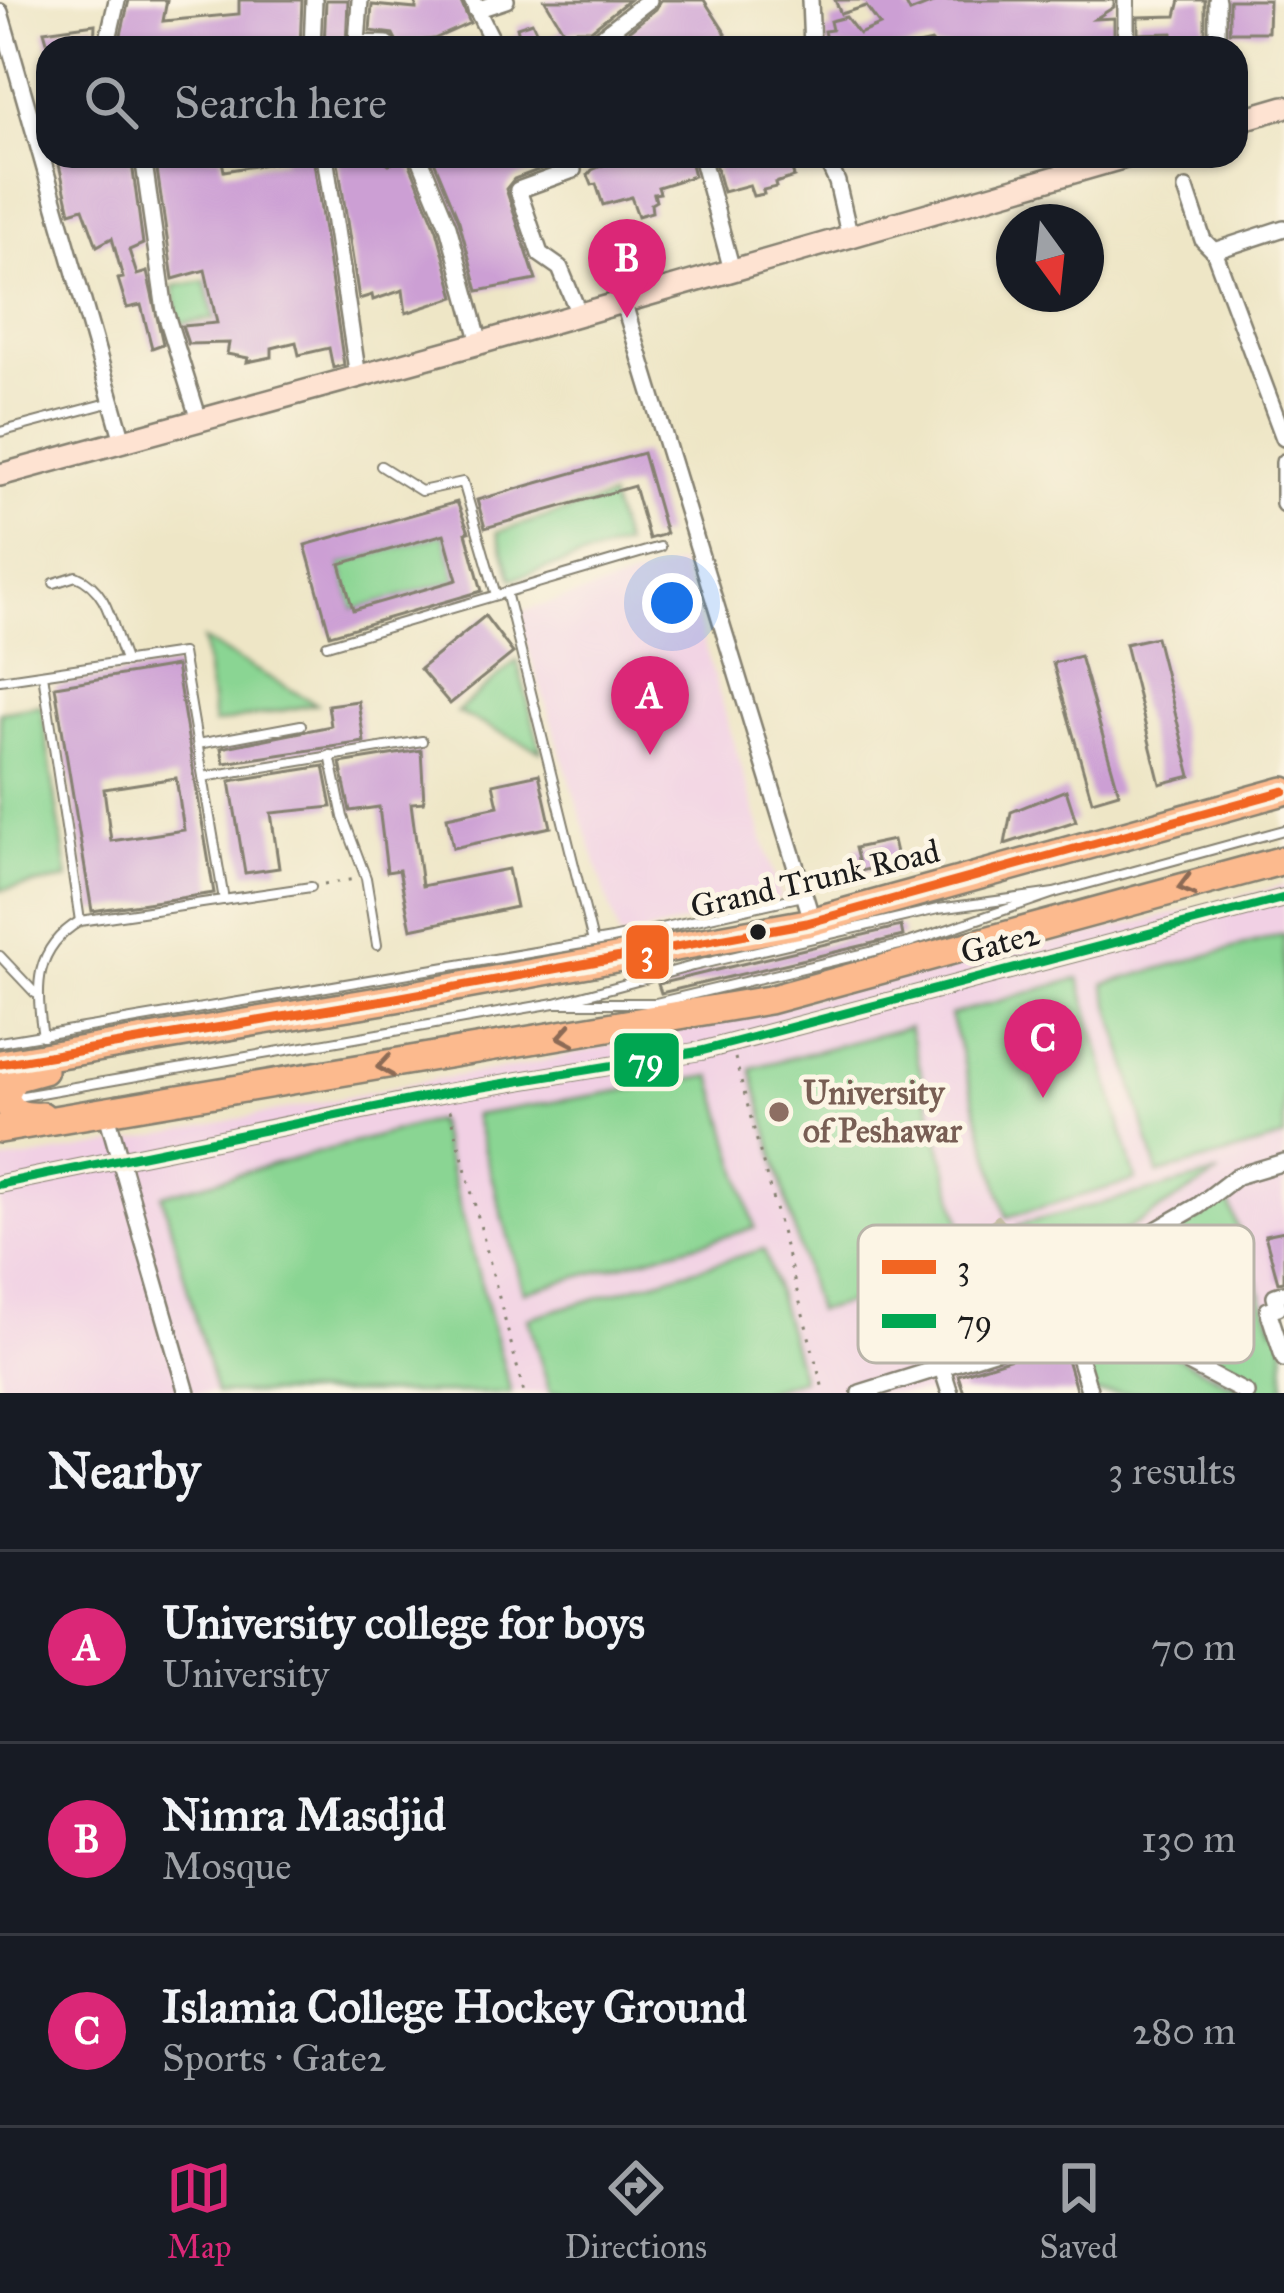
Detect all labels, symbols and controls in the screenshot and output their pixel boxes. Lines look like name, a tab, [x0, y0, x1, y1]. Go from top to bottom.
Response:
search box	[36, 36, 1248, 168]
icon: search	[78, 69, 144, 135]
text: Search here	[174, 75, 387, 130]
north arrow	[996, 204, 1104, 312]
pin: B	[588, 219, 666, 318]
your location	[642, 573, 702, 633]
pin: A	[611, 656, 689, 755]
street label: Grand Trunk Road	[687, 831, 944, 927]
one-way arrow	[1176, 872, 1197, 897]
street label: Gate2	[956, 913, 1044, 973]
unlabelled marker	[747, 921, 769, 943]
line badge: 3	[624, 923, 671, 981]
text: 3	[640, 933, 654, 973]
pin: C	[1004, 999, 1082, 1098]
one-way arrow	[556, 1022, 576, 1047]
line badge: 79	[612, 1031, 681, 1089]
text: 79	[628, 1041, 664, 1082]
one-way arrow	[375, 1052, 395, 1077]
place label: University of Peshawar	[803, 1073, 962, 1151]
marker: University of Peshawar	[766, 1099, 792, 1125]
legend	[858, 1225, 1254, 1363]
text: 3	[957, 1248, 970, 1288]
text: 79	[957, 1302, 992, 1343]
text: Nearby	[48, 1440, 200, 1502]
text: 3 results	[1108, 1447, 1236, 1495]
text: University college for boys	[162, 1595, 645, 1650]
text: A	[74, 1623, 100, 1671]
text: 70 m	[1151, 1623, 1236, 1671]
text: University	[162, 1650, 329, 1698]
text: Nimra Masdjid	[162, 1787, 446, 1842]
text: B	[74, 1815, 100, 1863]
text: 130 m	[1141, 1815, 1236, 1863]
text: Mosque	[162, 1842, 292, 1890]
text: Islamia College Hockey Ground	[162, 1979, 747, 2034]
text: C	[74, 2007, 100, 2055]
text: 280 m	[1132, 2007, 1236, 2055]
text: Sports · Gate2	[162, 2034, 386, 2082]
tab: Map	[166, 2155, 232, 2267]
tab: Directions	[565, 2155, 707, 2267]
tab: Saved	[1039, 2155, 1118, 2267]

